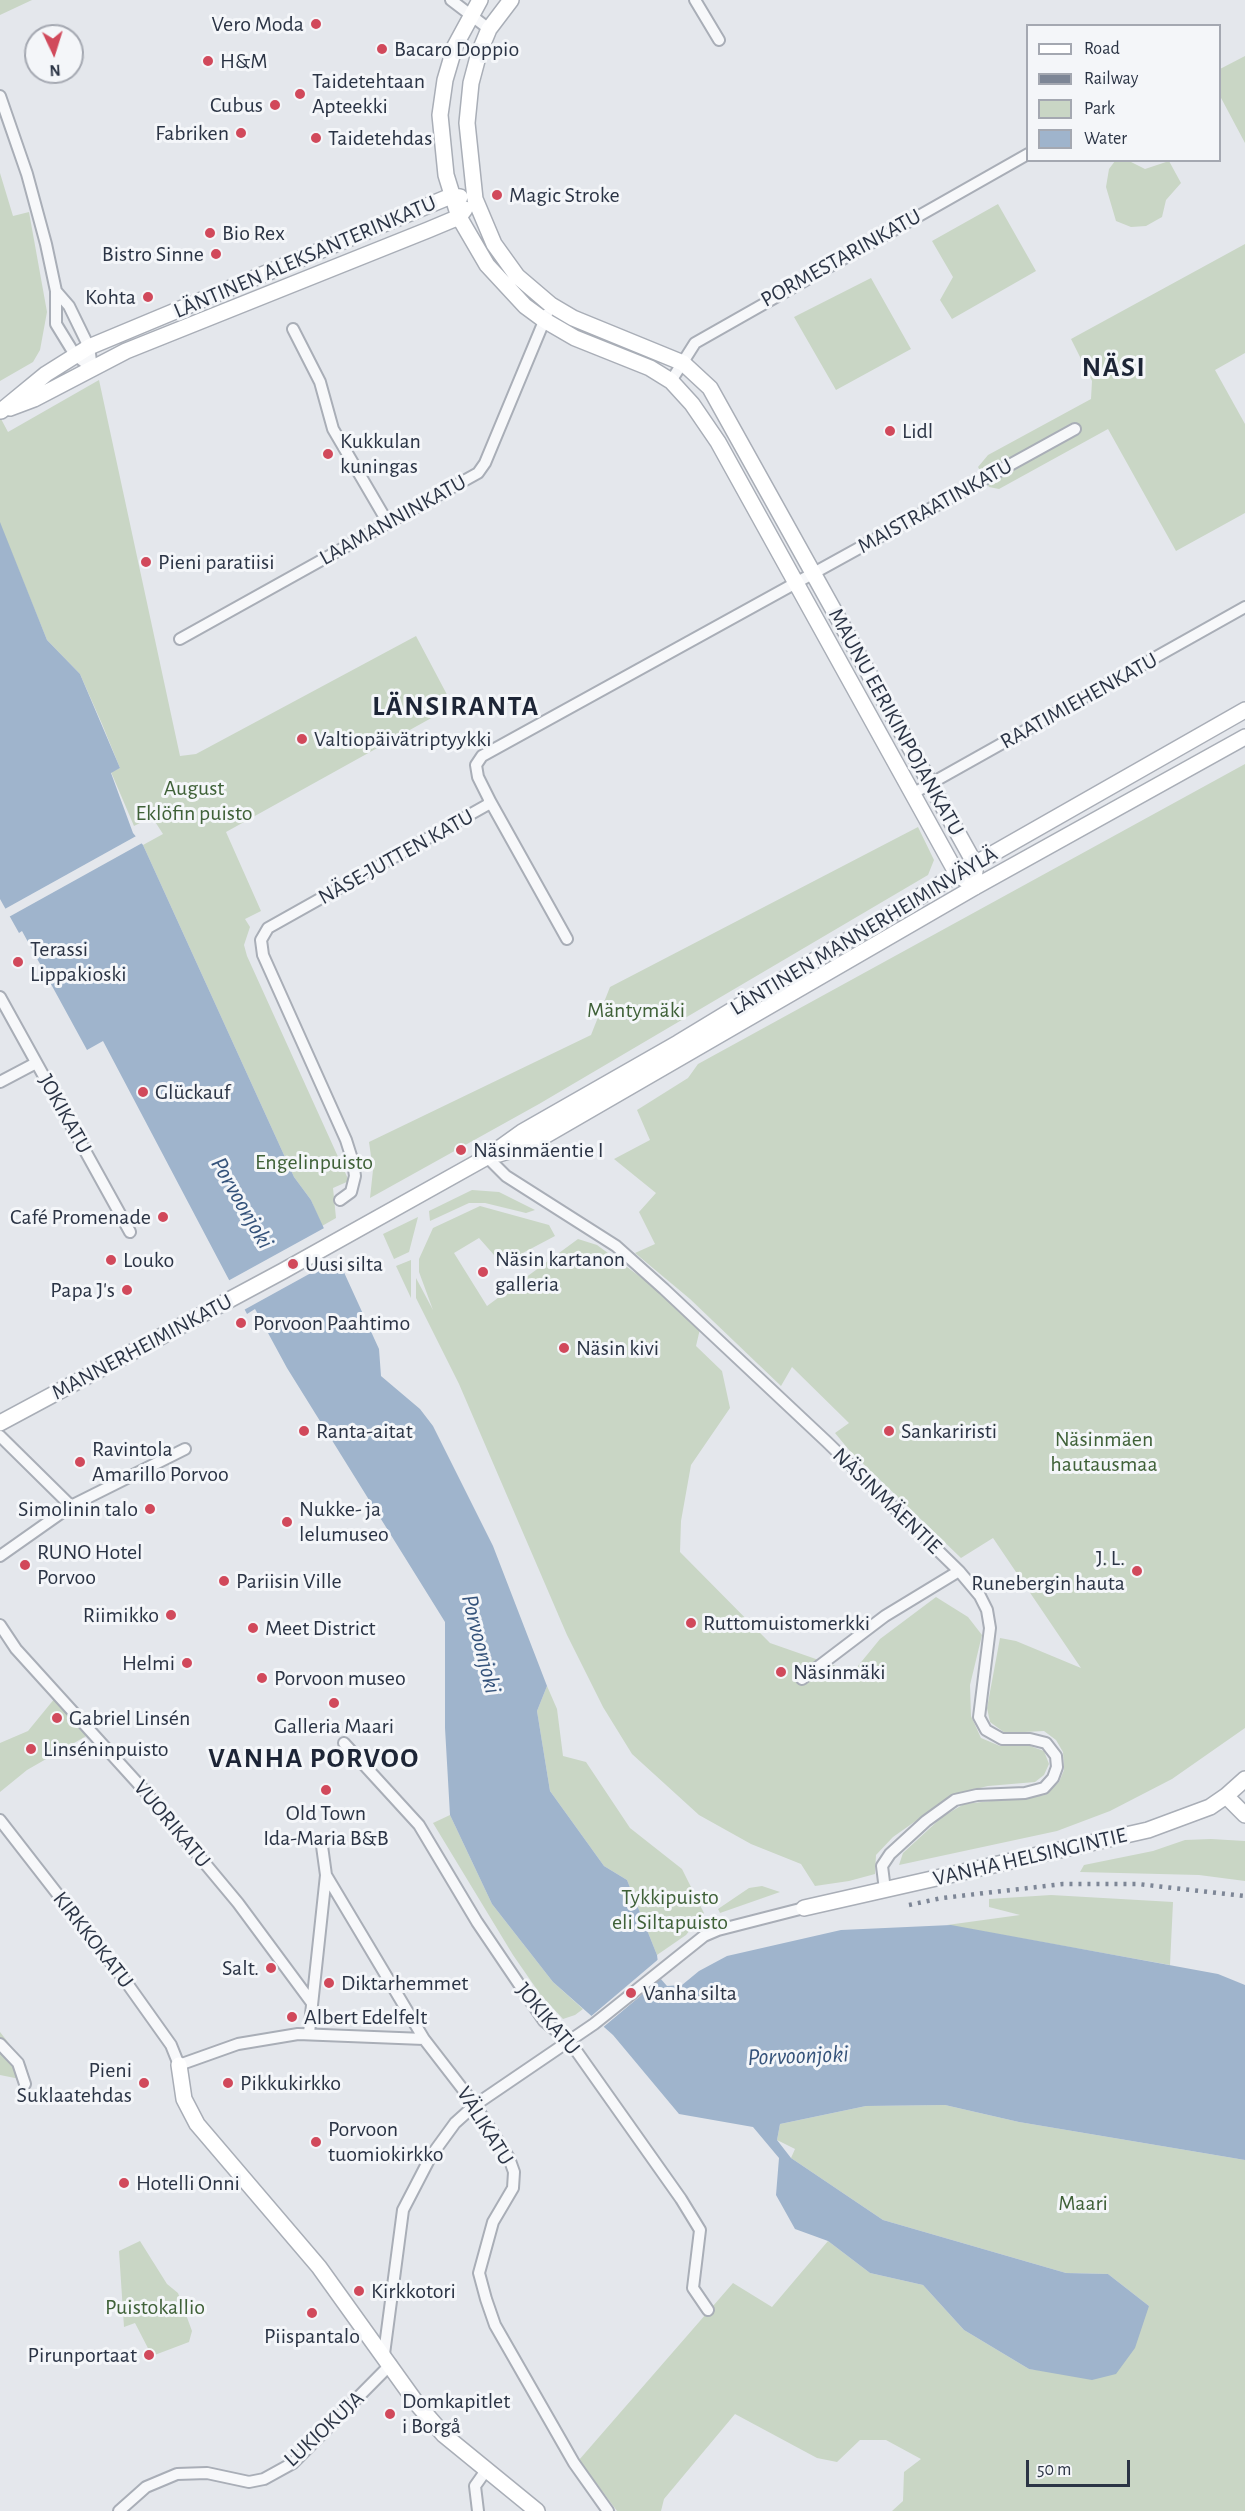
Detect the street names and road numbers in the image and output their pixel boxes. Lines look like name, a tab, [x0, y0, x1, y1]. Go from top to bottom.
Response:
street label: LÄNTINEN ALEKSANTERINKATU	[170, 190, 440, 324]
street label: PORMESTARINKATU	[756, 203, 926, 313]
street label: MAISTRAATINKATU	[853, 453, 1017, 559]
street label: LAAMANNINKATU	[315, 469, 471, 571]
street label: MAUNU EERIKINPOJANKATU	[822, 604, 970, 840]
street label: RAATIMIEHENKATU	[996, 647, 1162, 755]
street label: NÄSE-JUTTEN KATU	[314, 803, 478, 911]
street label: LÄNTINEN MANNERHEIMINVÄYLÄ	[726, 841, 1002, 1021]
street label: JOKIKATU	[33, 1070, 97, 1158]
street label: MANNERHEIMINKATU	[47, 1288, 237, 1406]
street label: NÄSINMÄENTIE	[827, 1442, 947, 1560]
street label: VUORIKATU	[128, 1775, 216, 1873]
street label: VANHA HELSINGINTIE	[931, 1822, 1129, 1892]
street label: KIRKKOKATU	[47, 1886, 139, 1994]
street label: JOKIKATU	[510, 1977, 586, 2061]
street label: VÄLIKATU	[451, 2082, 519, 2170]
street label: LUKIOKUJA	[278, 2385, 370, 2473]

